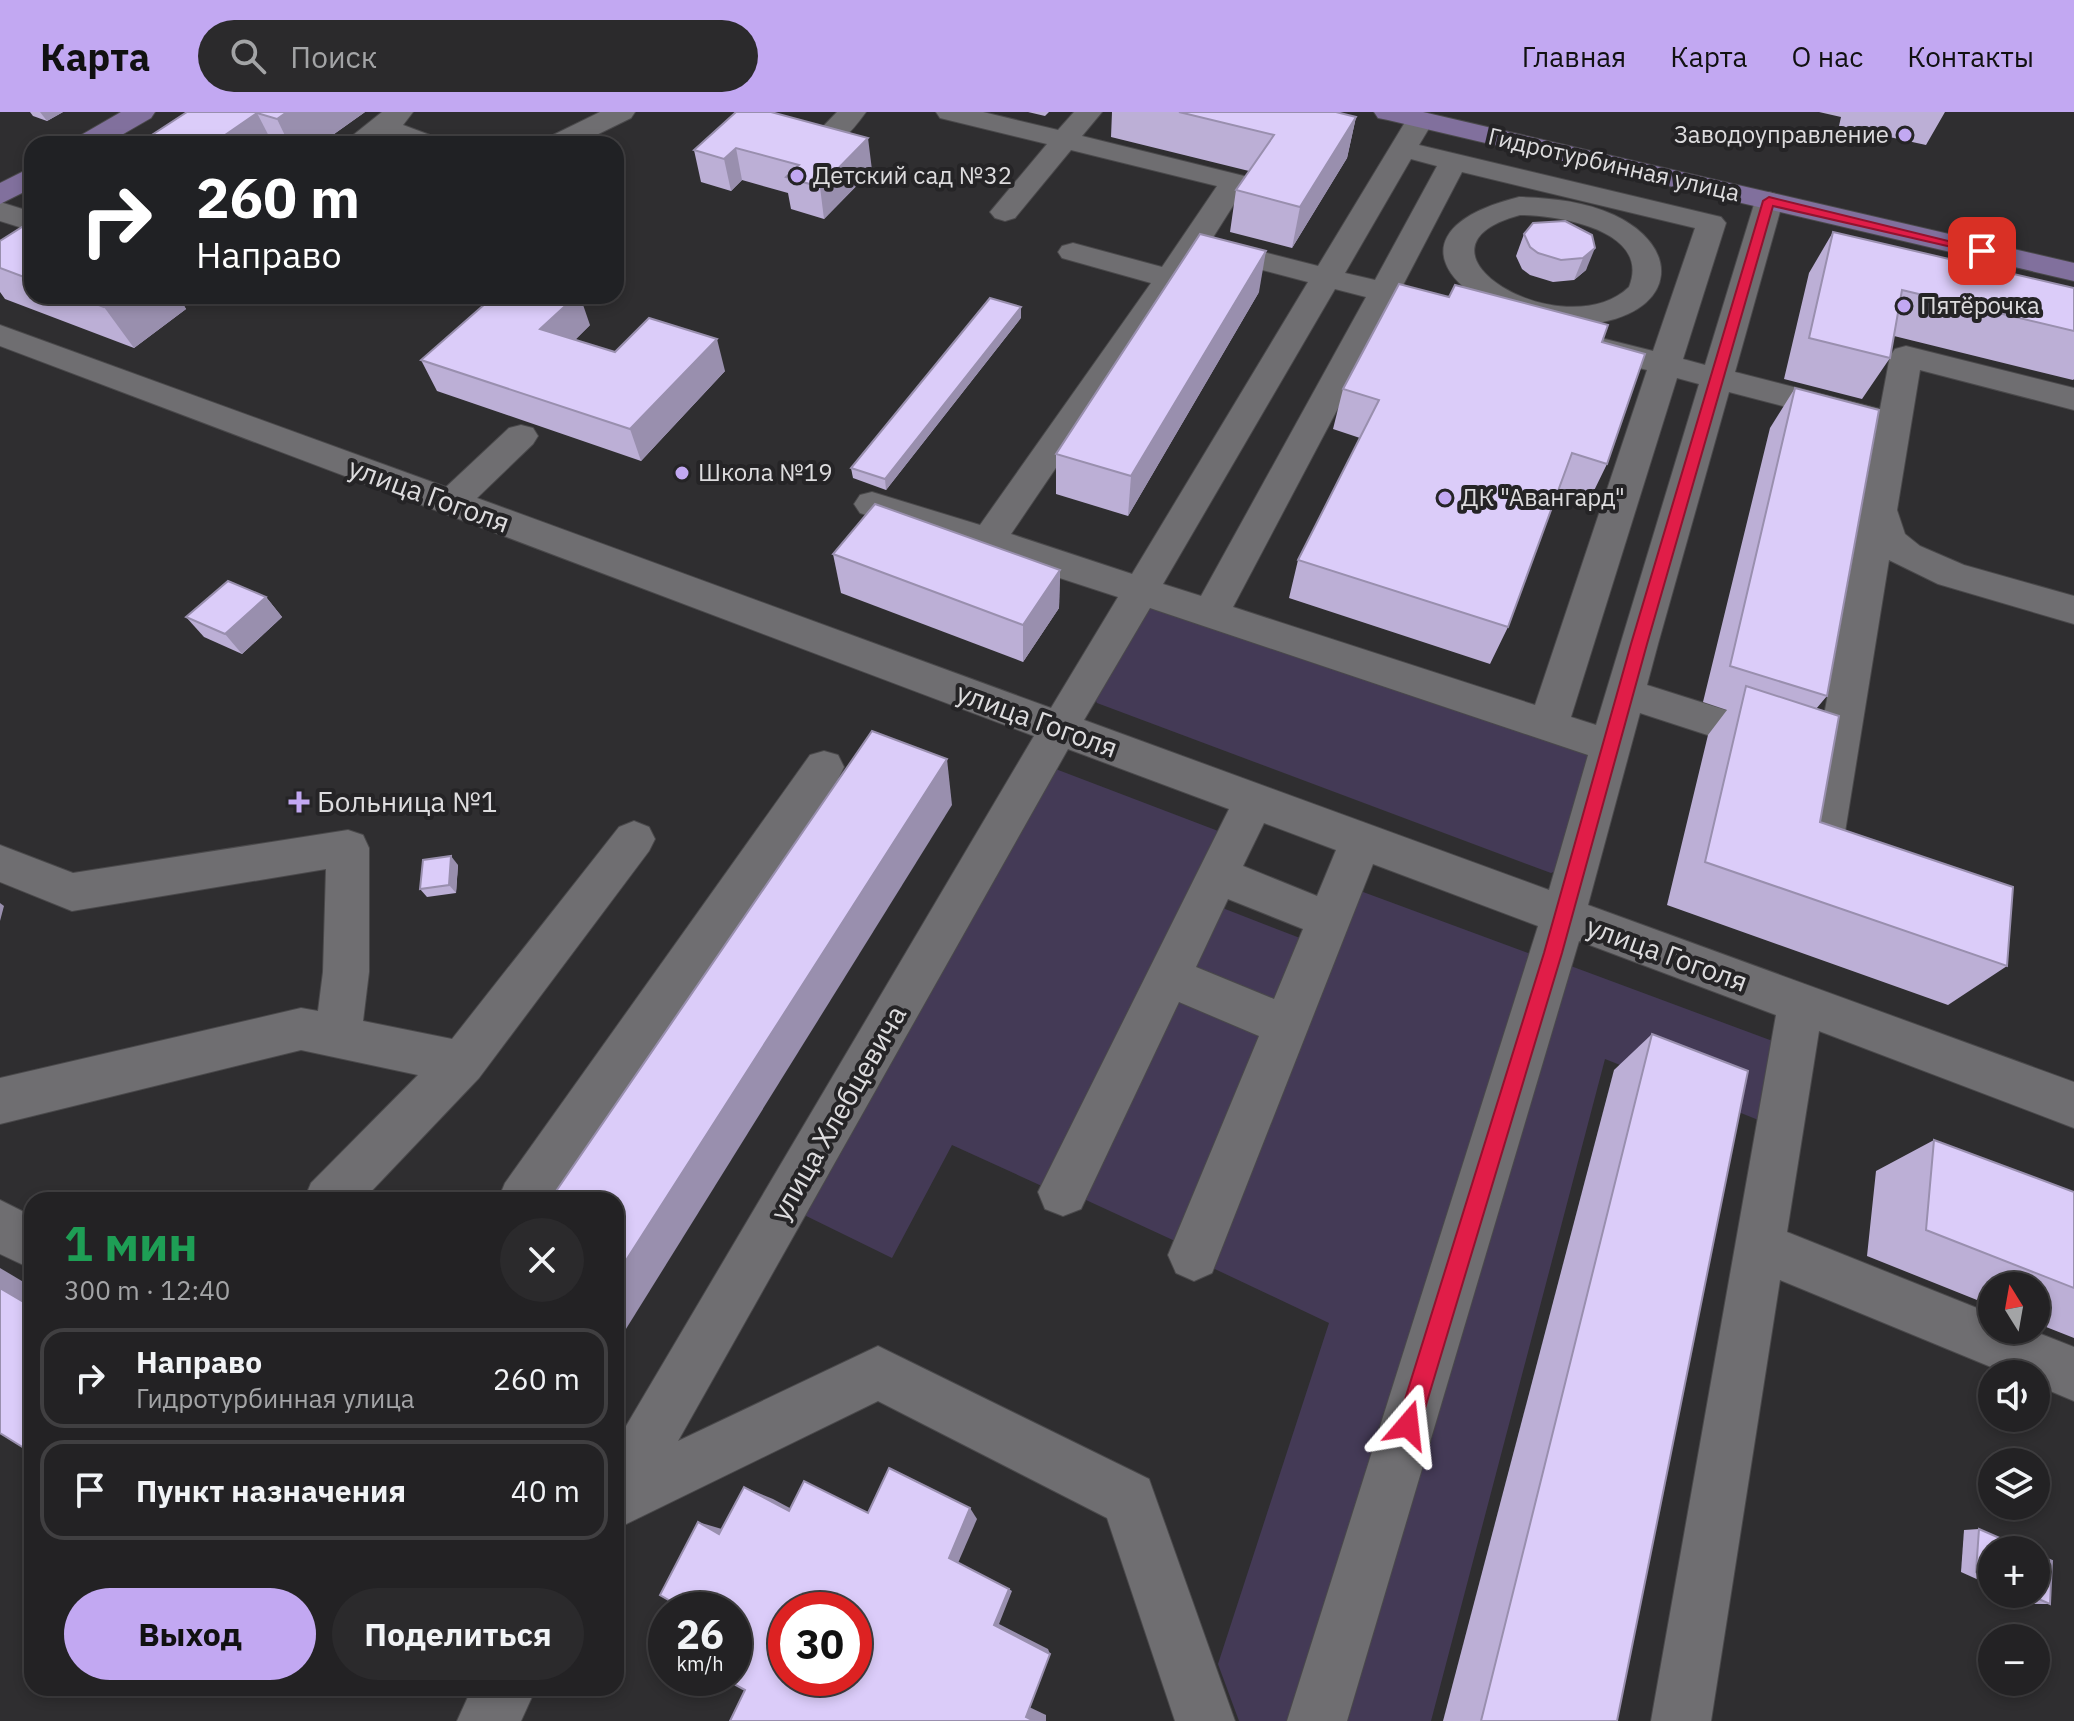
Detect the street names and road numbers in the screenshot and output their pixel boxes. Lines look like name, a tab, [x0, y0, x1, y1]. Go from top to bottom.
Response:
street label: Гидротурбинная улица	[1485, 119, 1743, 209]
street label: улица Гоголя	[343, 448, 515, 541]
street label: улица Гоголя	[951, 673, 1123, 766]
street label: улица Гоголя	[1581, 907, 1753, 1000]
street label: улица Хлебцевича	[761, 998, 914, 1227]

